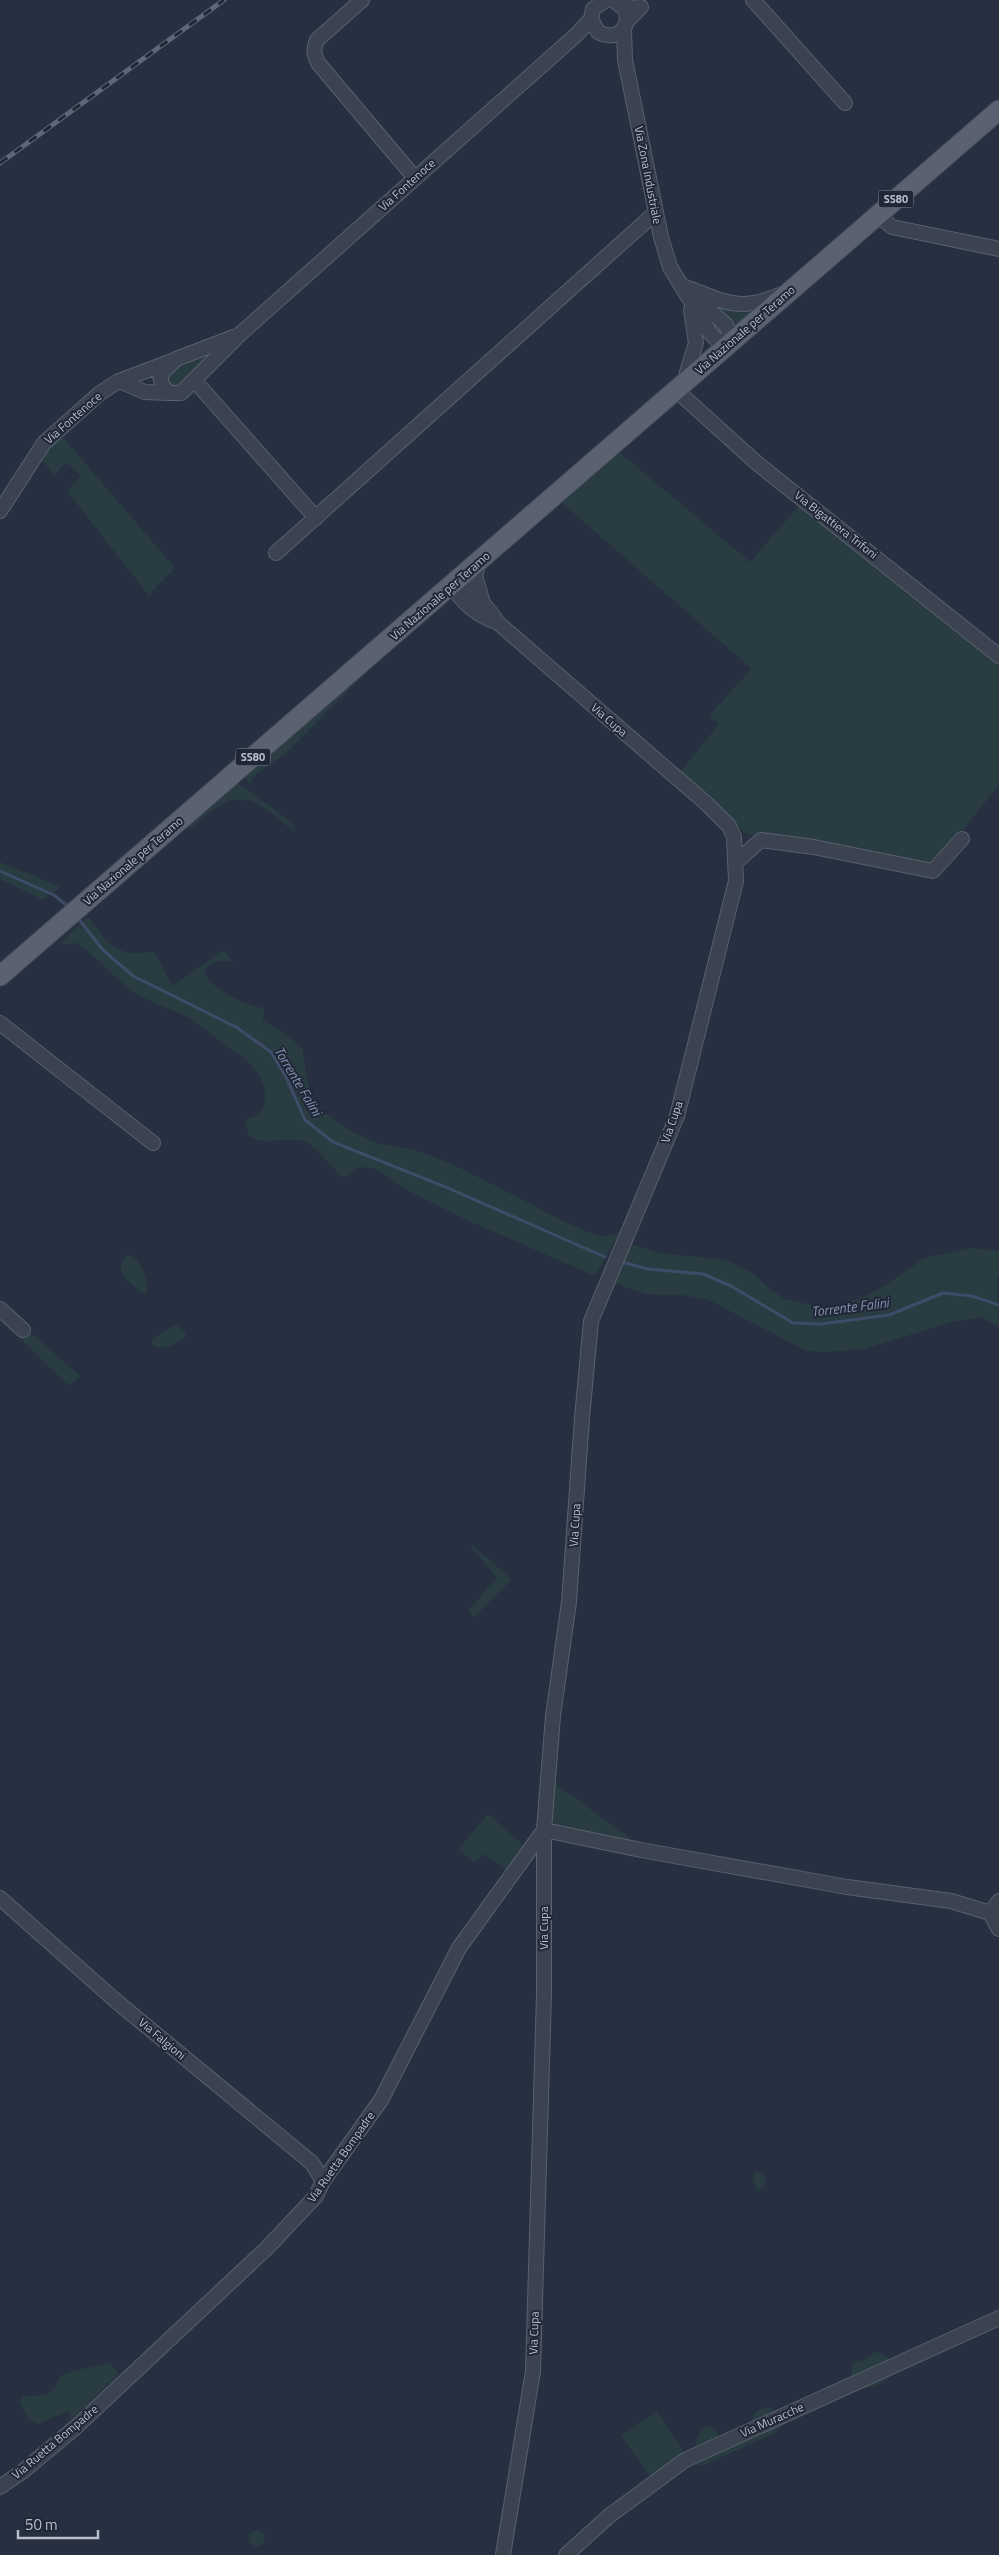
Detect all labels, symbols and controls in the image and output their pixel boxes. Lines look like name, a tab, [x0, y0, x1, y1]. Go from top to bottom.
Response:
street label: Via Zona Industriale	[630, 124, 667, 226]
street label: Via Fontenoce	[374, 154, 440, 216]
road number: SS80	[878, 190, 914, 208]
street label: Via Nazionale per Teramo	[690, 281, 799, 379]
street label: Via Fontenoce	[39, 387, 106, 448]
street label: Via Bigattiera Trifoni	[790, 486, 882, 563]
street label: Via Nazionale per Teramo	[385, 547, 494, 645]
street label: Via Cupa	[587, 698, 632, 741]
road number: SS80	[236, 749, 270, 766]
street label: Via Nazionale per Teramo	[78, 812, 187, 910]
water label: Torrente Falini	[269, 1042, 329, 1121]
street label: Via Cupa	[655, 1098, 688, 1145]
water label: Torrente Falini	[810, 1291, 892, 1322]
street label: Via Cupa	[564, 1503, 585, 1547]
street label: Via Cupa	[534, 1906, 553, 1950]
street label: Via Falgioni	[134, 2013, 190, 2064]
street label: Via Ruetta Bompadre	[302, 2107, 379, 2206]
street label: Via Cupa	[523, 2311, 544, 2355]
street label: Via Muracche	[737, 2397, 807, 2442]
street label: Via Ruetta Bompadre	[7, 2400, 102, 2483]
scale bar	[18, 2508, 98, 2540]
text: 50 m	[25, 2513, 58, 2536]

